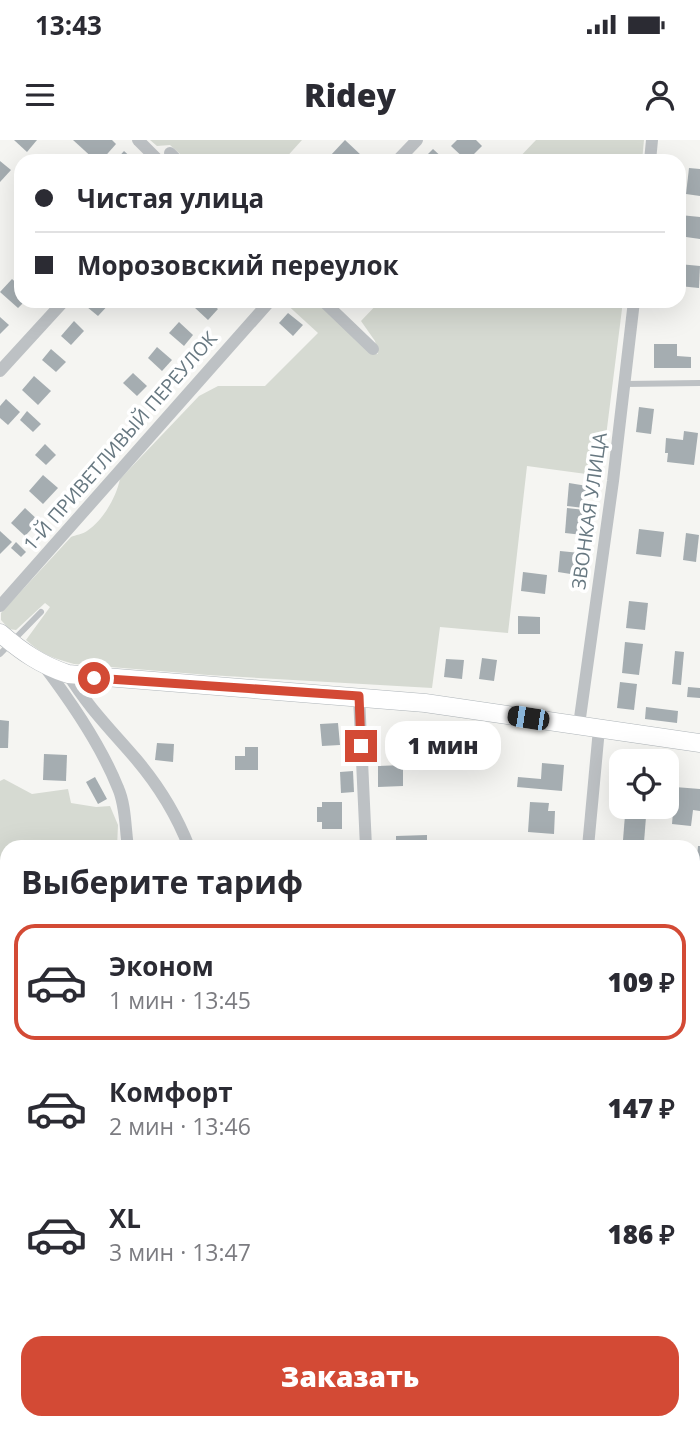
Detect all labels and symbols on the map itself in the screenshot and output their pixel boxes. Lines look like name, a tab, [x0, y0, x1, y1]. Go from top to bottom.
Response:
street label: 1-Й ПРИВЕТЛИВЫЙ ПЕРЕУЛОК	[17, 325, 223, 556]
street label: ЗВОНКАЯ УЛИЦА	[565, 431, 613, 591]
route start	[78, 662, 110, 694]
car	[506, 704, 551, 732]
callout: 1 мин	[386, 722, 501, 770]
route end	[345, 730, 377, 762]

